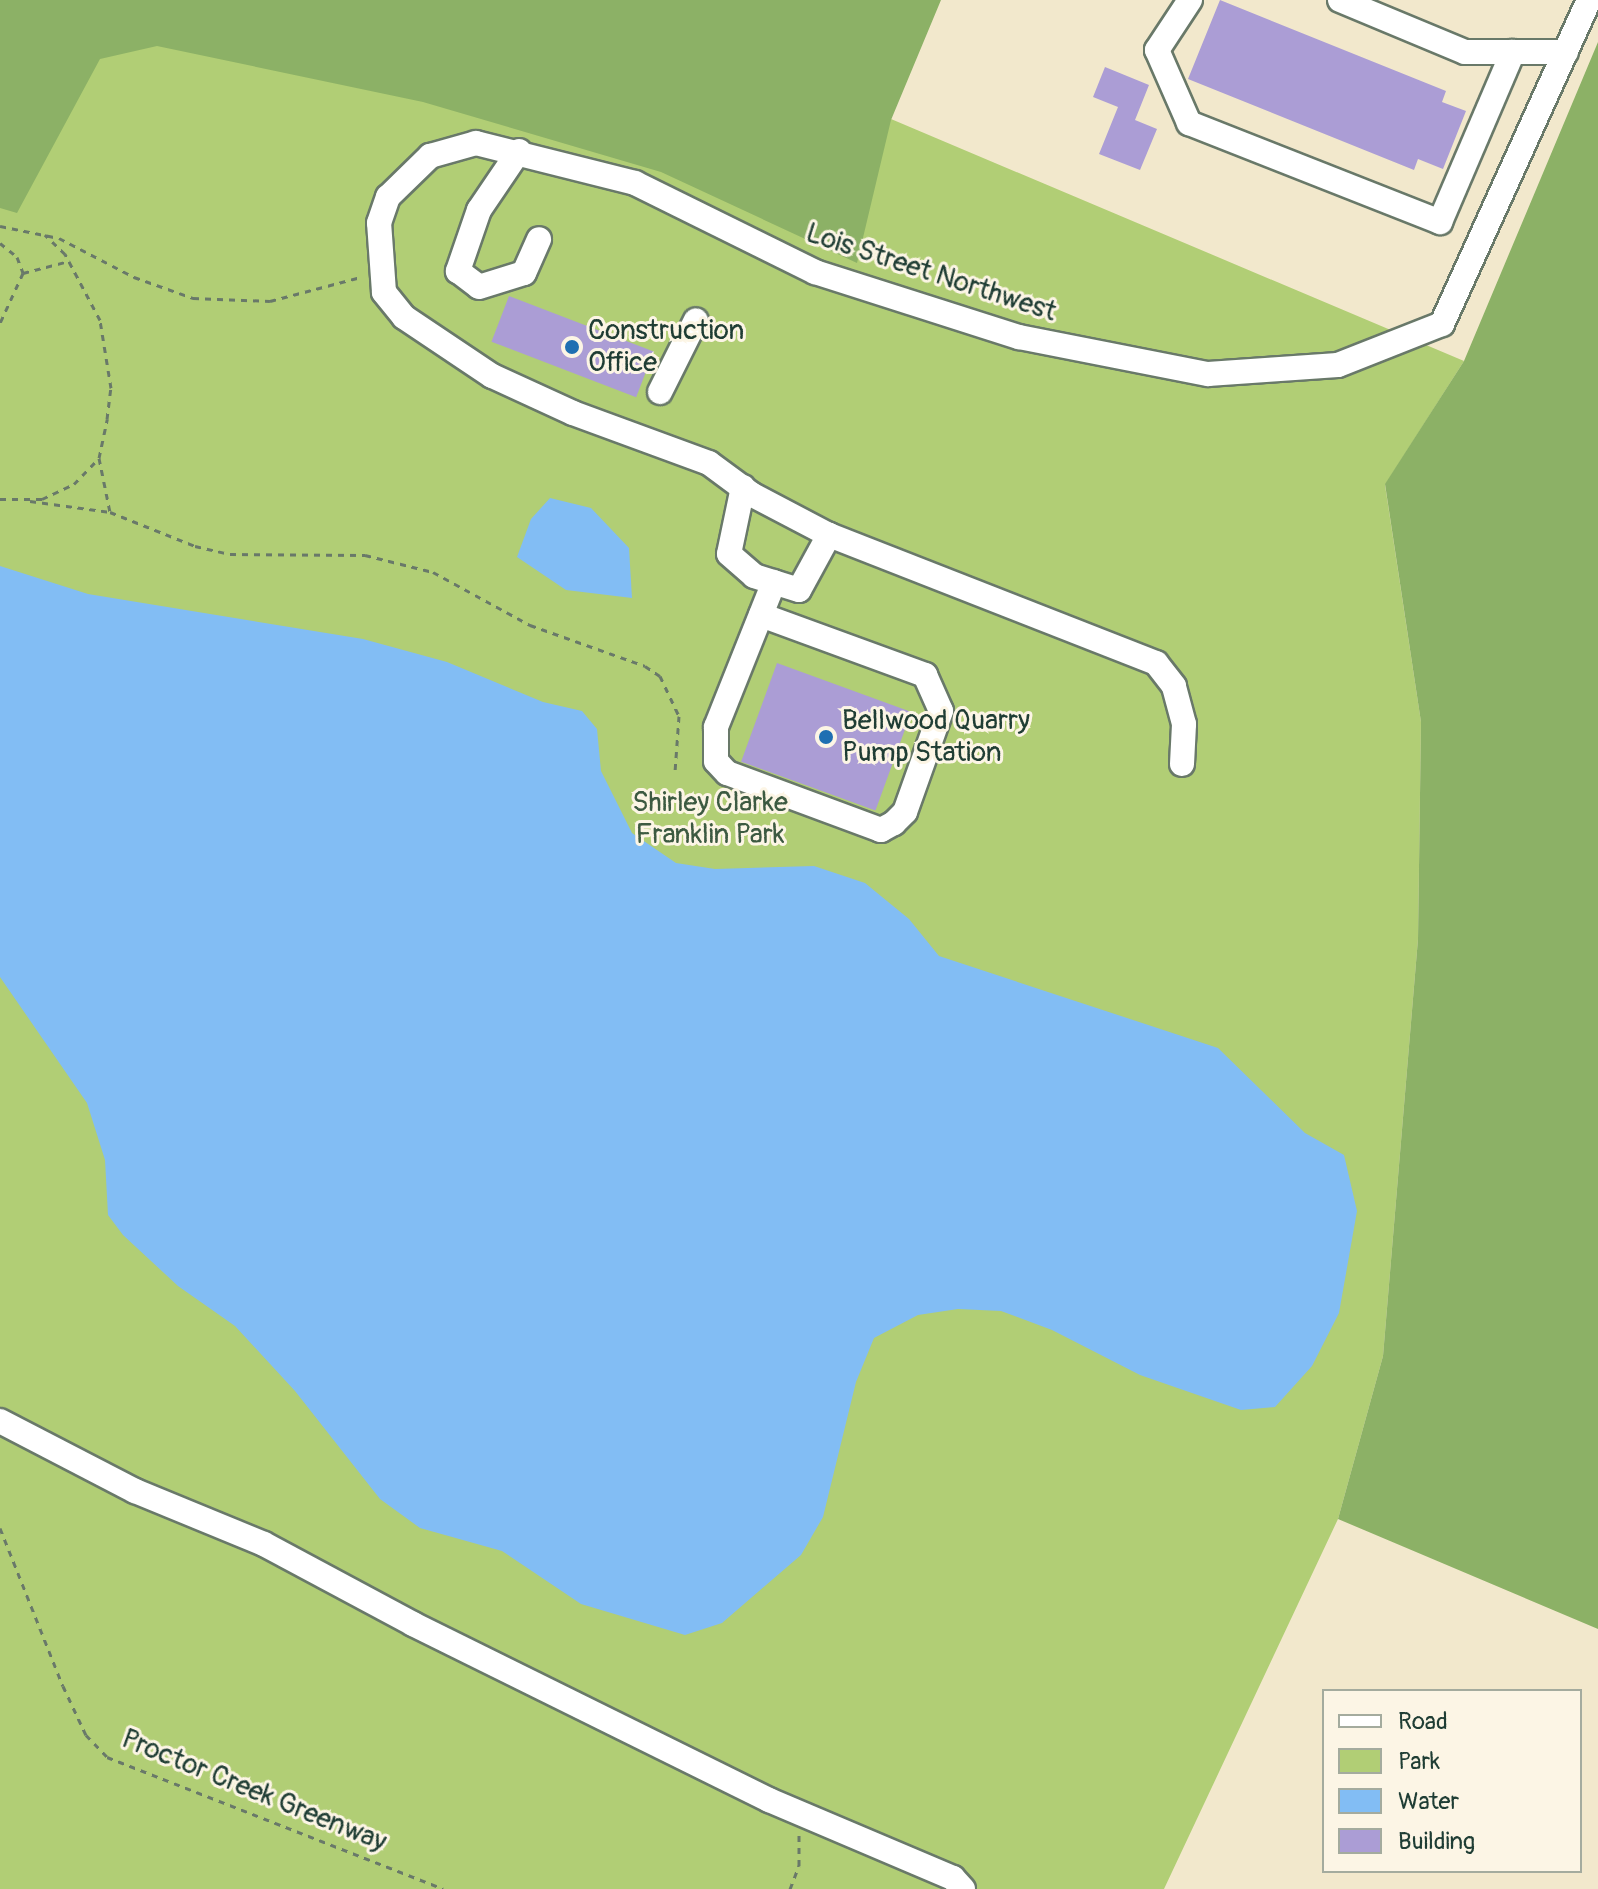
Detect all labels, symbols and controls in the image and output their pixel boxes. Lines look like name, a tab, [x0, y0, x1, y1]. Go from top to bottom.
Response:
street label: Lois Street Northwest	[802, 217, 1060, 329]
place label: Construction Office	[588, 314, 744, 380]
marker: Construction Office	[563, 338, 581, 356]
place label: Bellwood Quarry Pump Station	[842, 704, 1030, 770]
marker: Bellwood Quarry Pump Station	[817, 728, 835, 746]
park label: Shirley Clarke Franklin Park	[632, 786, 788, 852]
legend	[1322, 1689, 1582, 1873]
text: Road	[1398, 1707, 1448, 1736]
street label: Proctor Creek Greenway	[117, 1722, 391, 1860]
text: Park	[1398, 1747, 1440, 1776]
text: Water	[1398, 1787, 1459, 1816]
text: Building	[1398, 1827, 1475, 1856]

